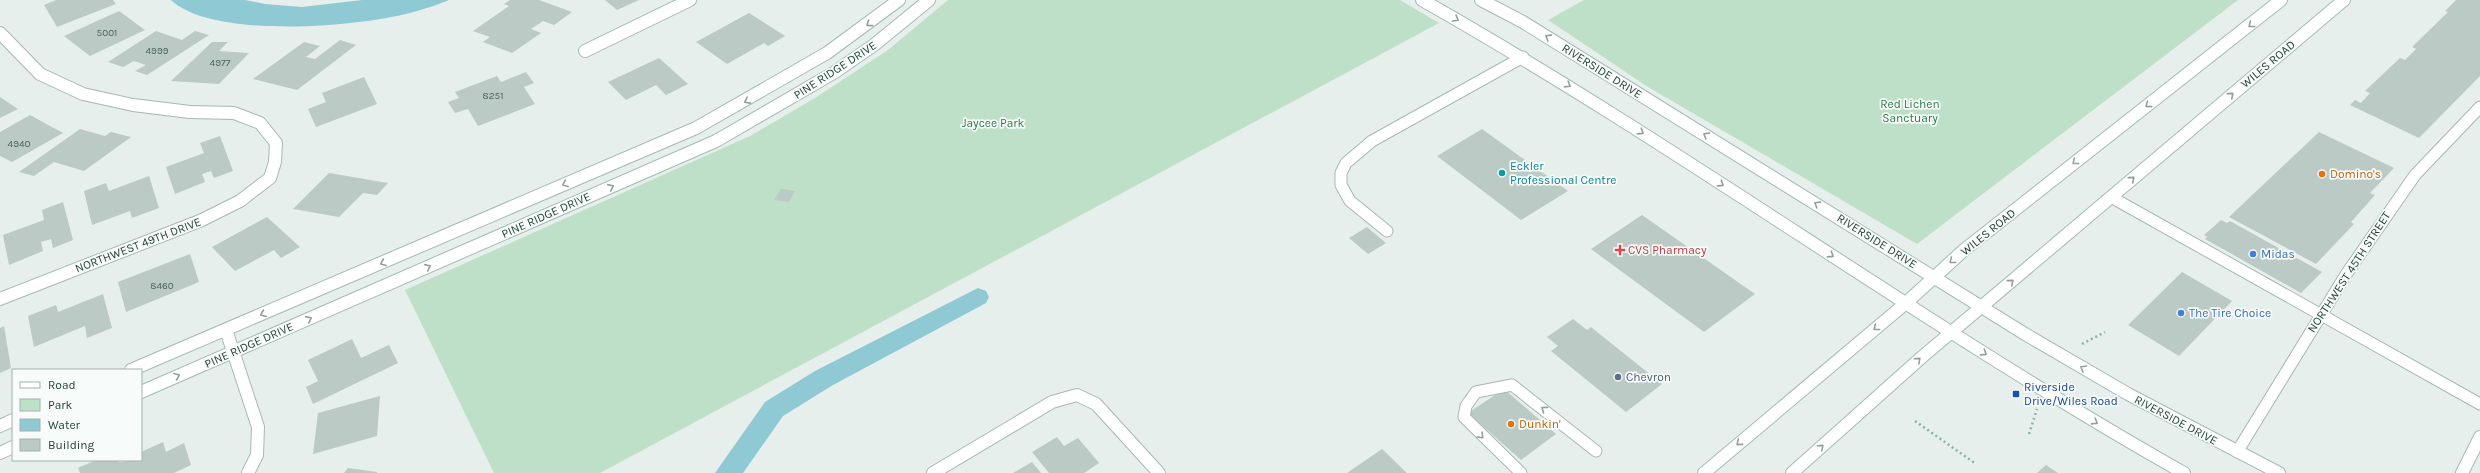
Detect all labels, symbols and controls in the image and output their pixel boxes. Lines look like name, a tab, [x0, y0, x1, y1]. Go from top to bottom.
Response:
one-way arrow	[1452, 15, 1459, 22]
one-way arrow	[866, 19, 873, 26]
one-way arrow	[2248, 20, 2255, 27]
house number: 5001	[97, 27, 117, 39]
one-way arrow	[1545, 35, 1552, 42]
street label: WILES ROAD	[2238, 37, 2298, 91]
street label: PINE RIDGE DRIVE	[791, 38, 879, 102]
street label: RIVERSIDE DRIVE	[1559, 41, 1645, 101]
house number: 4999	[146, 45, 169, 57]
house number: 4977	[210, 57, 231, 69]
one-way arrow	[1564, 81, 1571, 88]
house number: 8251	[483, 90, 503, 102]
one-way arrow	[2226, 93, 2234, 100]
one-way arrow	[744, 96, 751, 103]
park label: Red Lichen Sanctuary	[1880, 97, 1940, 125]
one-way arrow	[2146, 100, 2153, 107]
park label: Jaycee Park	[962, 116, 1025, 130]
one-way arrow	[1637, 127, 1644, 135]
one-way arrow	[1703, 133, 1710, 140]
house number: 4940	[8, 138, 31, 150]
one-way arrow	[2072, 157, 2079, 164]
place label: Eckler Professional Centre	[1510, 159, 1616, 187]
place label: Domino's	[2330, 167, 2381, 181]
marker: Eckler Professional Centre	[1497, 168, 1507, 178]
marker: Domino's	[2317, 169, 2327, 179]
one-way arrow	[2127, 177, 2134, 184]
one-way arrow	[562, 179, 570, 187]
one-way arrow	[1717, 180, 1724, 187]
one-way arrow	[607, 184, 615, 192]
street label: PINE RIDGE DRIVE	[499, 189, 593, 241]
one-way arrow	[1814, 201, 1821, 209]
street label: WILES ROAD	[1958, 206, 2018, 258]
street label: NORTHWEST 45TH STREET	[2305, 209, 2393, 335]
street label: RIVERSIDE DRIVE	[1834, 211, 1920, 271]
street label: NORTHWEST 49TH DRIVE	[73, 215, 203, 275]
place label: CVS Pharmacy	[1628, 243, 1707, 257]
marker: CVS Pharmacy	[1615, 245, 1625, 255]
place label: Midas	[2261, 247, 2295, 261]
marker: Midas	[2248, 249, 2258, 259]
one-way arrow	[1827, 250, 1834, 257]
one-way arrow	[1949, 257, 1956, 264]
one-way arrow	[379, 258, 386, 266]
one-way arrow	[424, 264, 431, 272]
one-way arrow	[2007, 279, 2014, 286]
house number: 8460	[150, 280, 174, 292]
place label: The Tire Choice	[2189, 306, 2271, 320]
marker: The Tire Choice	[2176, 308, 2186, 318]
one-way arrow	[260, 309, 267, 317]
one-way arrow	[304, 316, 312, 324]
street label: PINE RIDGE DRIVE	[202, 319, 296, 371]
one-way arrow	[1873, 323, 1880, 330]
one-way arrow	[1980, 348, 1987, 356]
one-way arrow	[1913, 358, 1921, 365]
one-way arrow	[2080, 366, 2087, 373]
legend	[12, 369, 142, 461]
place label: Chevron	[1626, 370, 1671, 384]
marker: Chevron	[1613, 372, 1623, 382]
one-way arrow	[173, 373, 180, 381]
text: Road	[48, 378, 76, 392]
place label: Riverside Drive/Wiles Road	[2024, 380, 2118, 408]
marker: Riverside Drive/Wiles Road	[2011, 389, 2021, 399]
street label: RIVERSIDE DRIVE	[2132, 392, 2220, 448]
text: Park	[48, 398, 73, 412]
one-way arrow	[1541, 407, 1548, 414]
place label: Dunkin'	[1519, 417, 1561, 431]
one-way arrow	[2091, 417, 2098, 425]
text: Water	[48, 418, 81, 432]
marker: Dunkin'	[1506, 419, 1516, 429]
one-way arrow	[1476, 431, 1484, 439]
text: Building	[48, 438, 95, 452]
one-way arrow	[1736, 439, 1744, 446]
one-way arrow	[1817, 445, 1824, 452]

